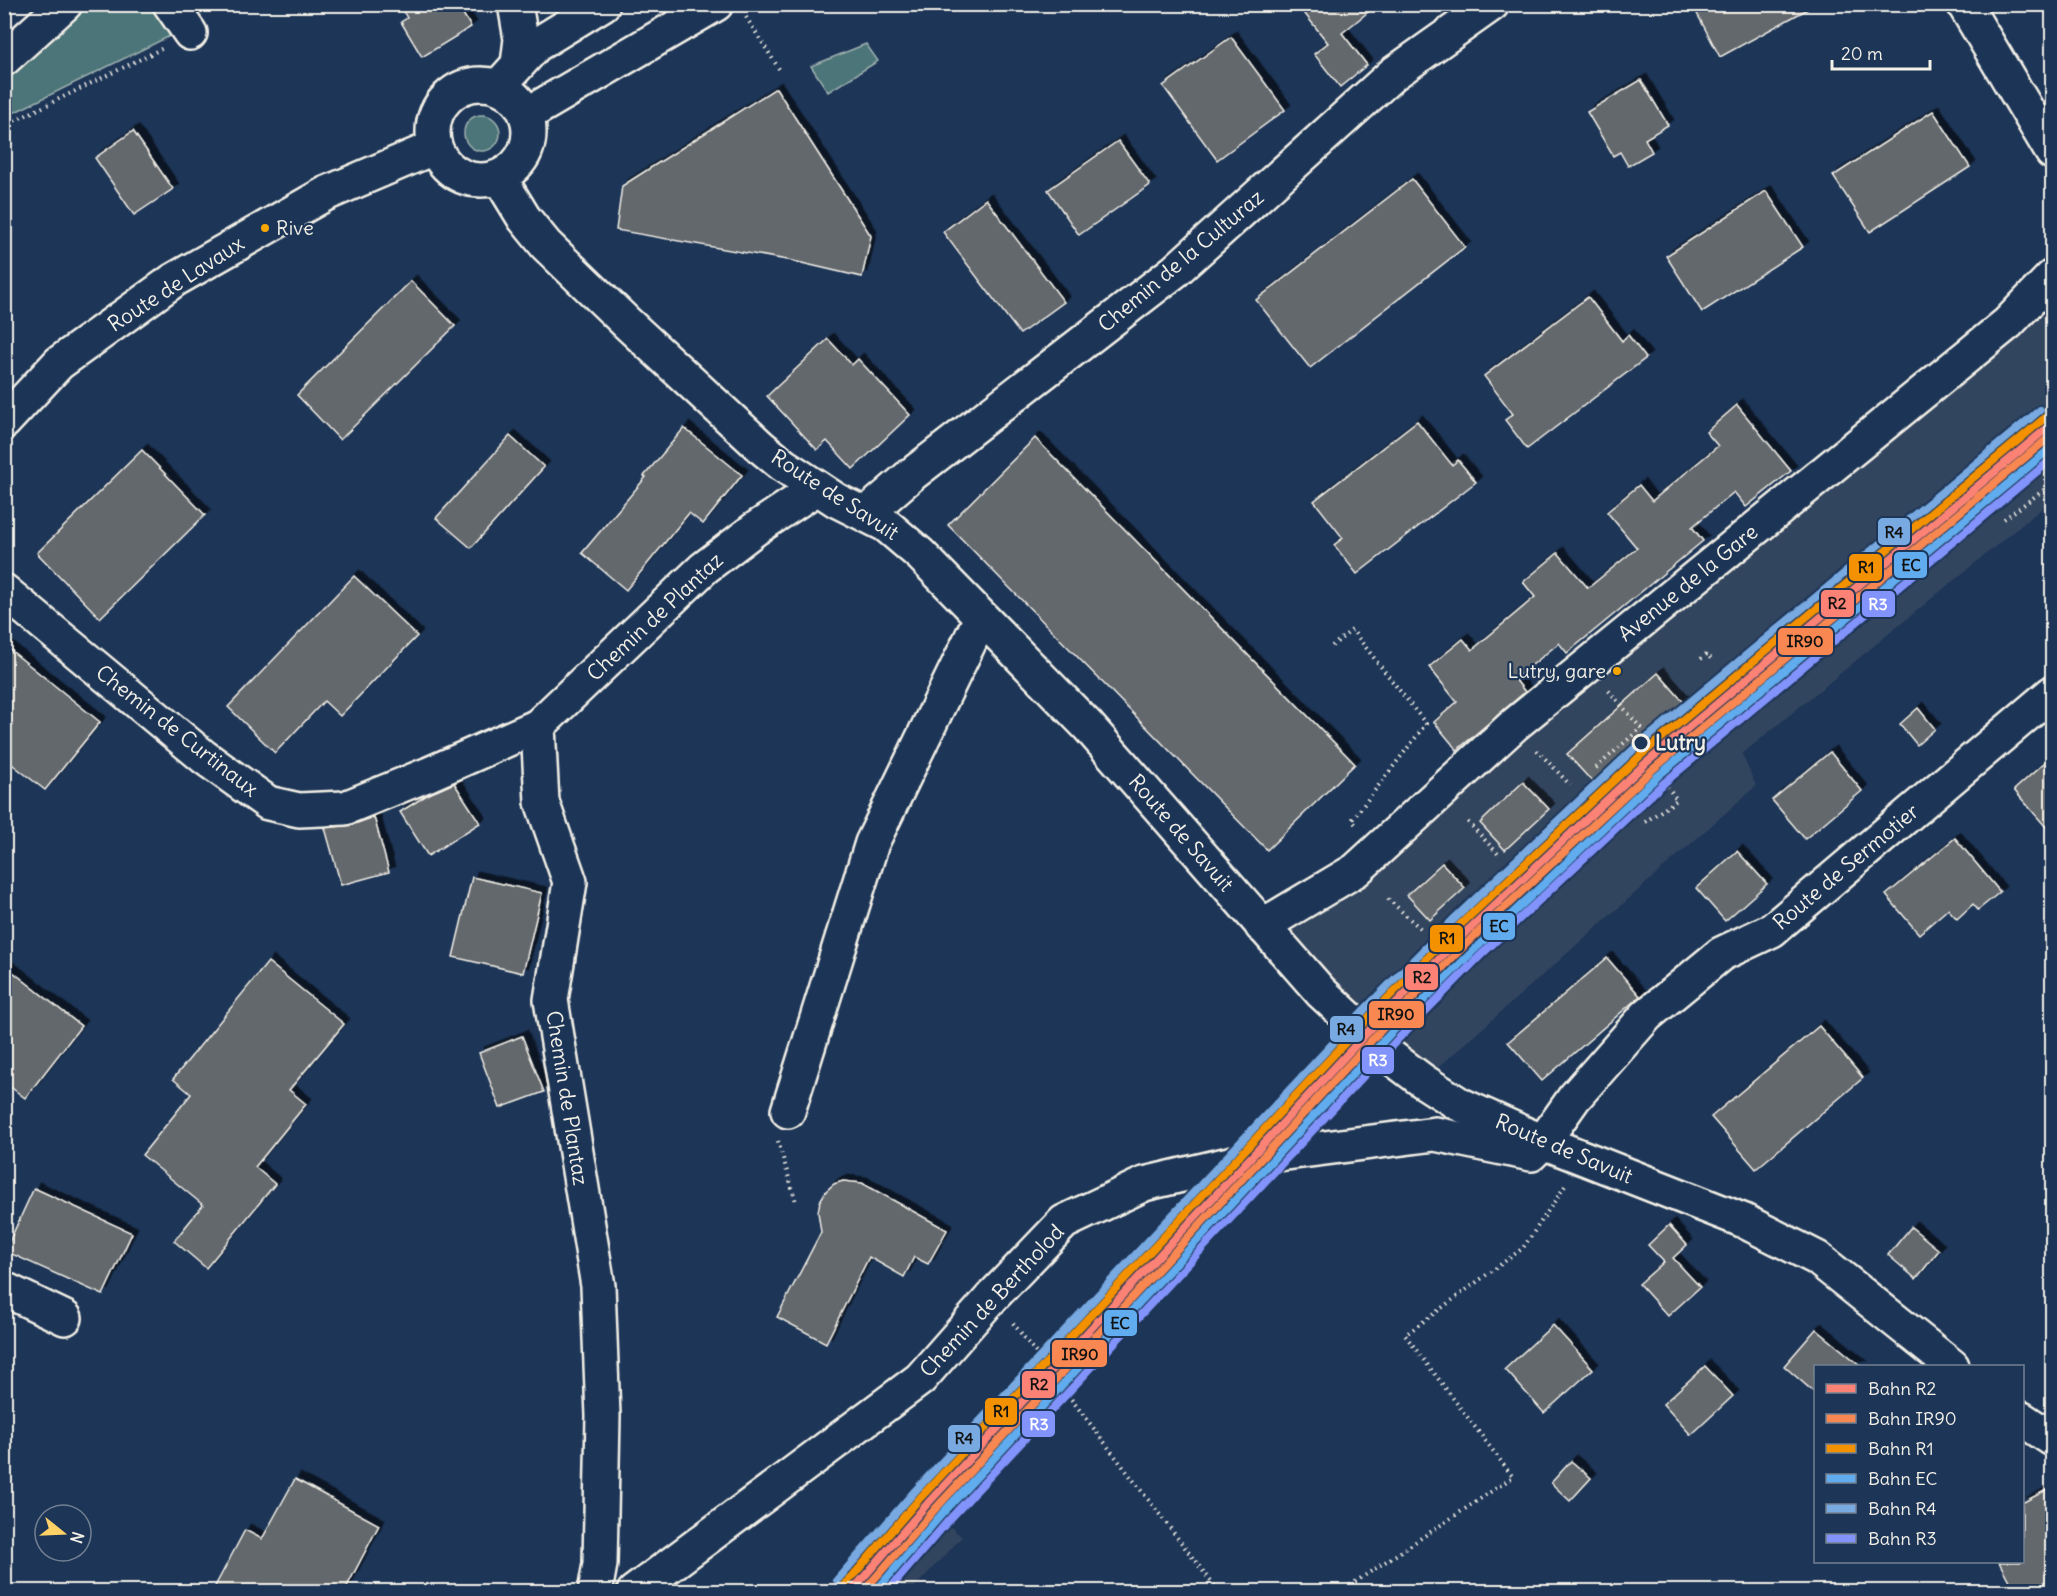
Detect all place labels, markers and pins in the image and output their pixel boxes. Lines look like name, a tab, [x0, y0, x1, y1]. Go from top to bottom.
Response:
place label: Rive	[276, 215, 314, 240]
marker: Rive	[259, 222, 271, 234]
place label: Lutry, gare	[1508, 658, 1606, 683]
marker: Lutry, gare	[1611, 665, 1623, 677]
place label: Lutry	[1655, 729, 1706, 756]
marker: Lutry	[1632, 734, 1650, 752]

